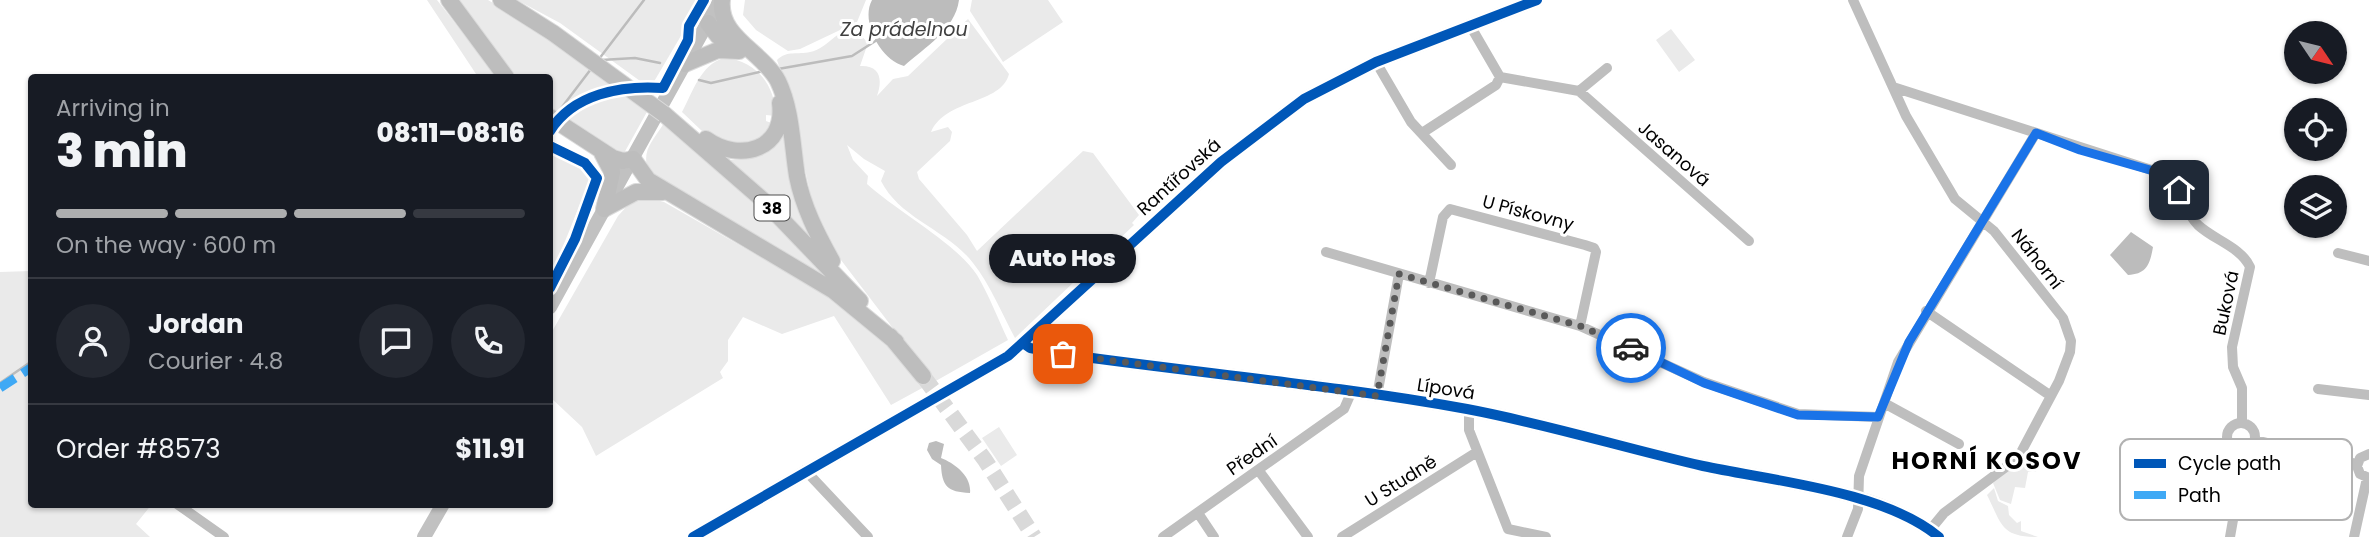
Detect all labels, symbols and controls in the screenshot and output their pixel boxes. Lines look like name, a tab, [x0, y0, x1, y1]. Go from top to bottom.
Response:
water label: Za prádelnou	[839, 16, 968, 43]
north arrow	[2284, 21, 2347, 84]
map controls	[2284, 21, 2347, 238]
text: Arriving in	[56, 92, 170, 124]
button: locate	[2284, 98, 2347, 161]
text: 08:11–08:16	[377, 115, 525, 151]
street label: Jasanová	[1633, 115, 1716, 192]
text: 3 min	[56, 119, 188, 183]
street label: Rantířovská	[1131, 132, 1226, 221]
pin	[2149, 160, 2209, 220]
icon: home	[2160, 171, 2198, 209]
button: layers	[2284, 175, 2347, 238]
street label: U Pískovny	[1480, 188, 1577, 237]
road number: 38	[754, 196, 790, 220]
street label: Náhorní	[2006, 223, 2069, 294]
text: On the way · 600 m	[56, 229, 276, 261]
callout: Auto Hos	[990, 235, 1136, 284]
text: Auto Hos	[1009, 242, 1116, 274]
street label: Buková	[2206, 268, 2245, 338]
button: person	[56, 304, 130, 378]
button: chat	[359, 304, 433, 378]
button: phone	[451, 304, 525, 378]
text: Jordan	[148, 306, 244, 342]
courier	[1596, 313, 1666, 383]
pin	[1033, 324, 1093, 384]
icon: car	[1612, 329, 1650, 367]
icon: bag	[1044, 335, 1082, 373]
text: Courier · 4.8	[148, 345, 283, 377]
street label: Lípová	[1415, 372, 1477, 405]
street label: Přední	[1221, 428, 1282, 481]
text: Order #8573	[56, 431, 221, 467]
text: $11.91	[455, 431, 525, 467]
legend	[2120, 439, 2352, 520]
district label: HORNÍ KOSOV	[1891, 444, 2083, 477]
street label: U Studně	[1360, 449, 1441, 512]
text: Cycle path	[2178, 450, 2281, 477]
text: Path	[2178, 482, 2221, 509]

